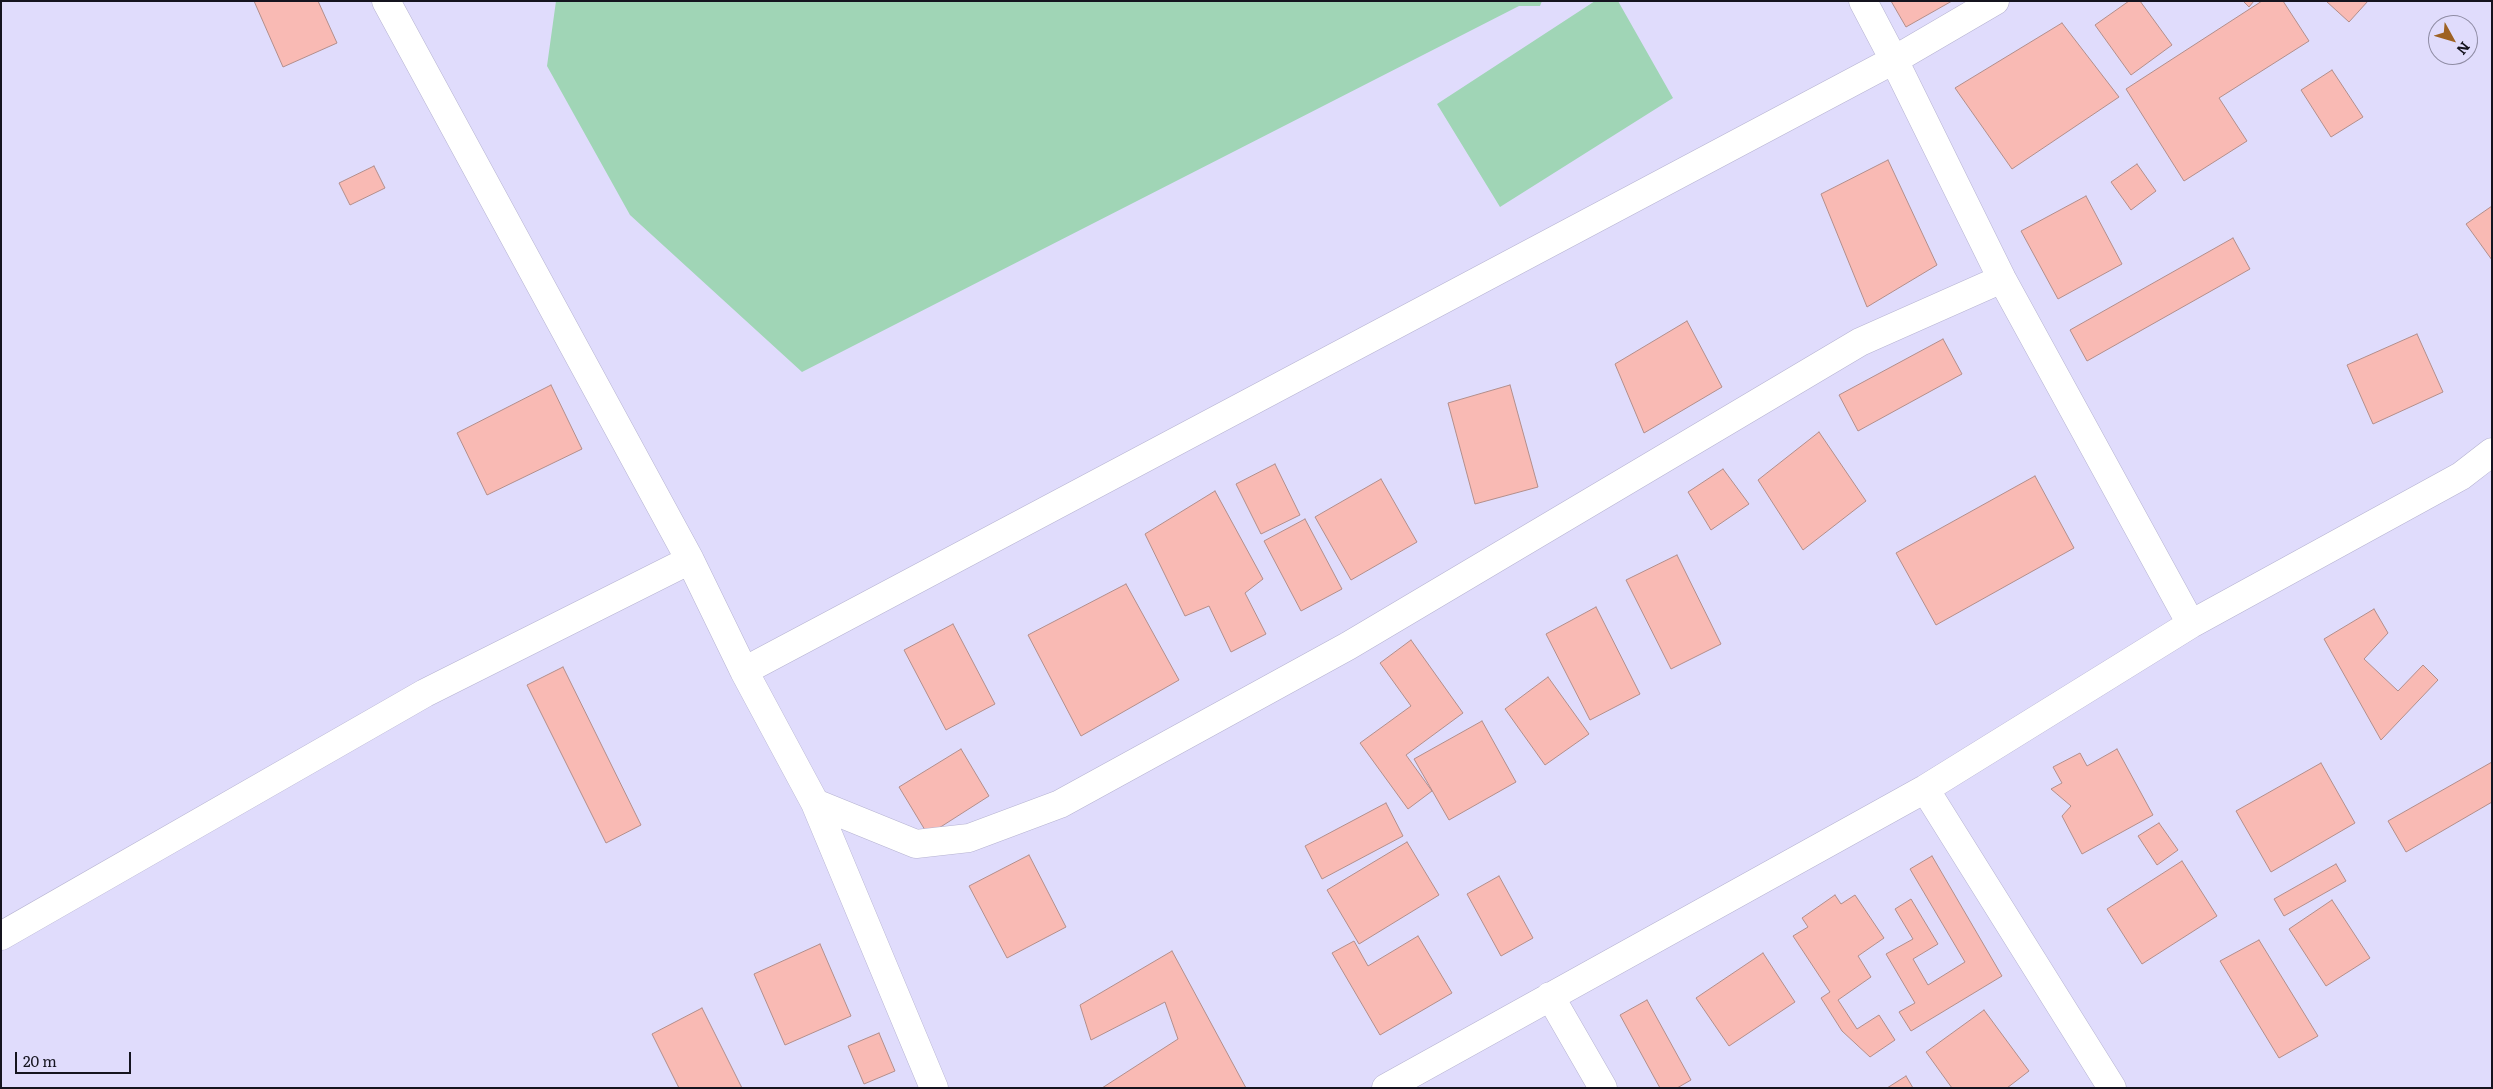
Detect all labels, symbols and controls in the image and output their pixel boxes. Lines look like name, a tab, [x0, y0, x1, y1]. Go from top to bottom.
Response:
north arrow	[2428, 15, 2478, 65]
text: N	[2452, 38, 2475, 60]
scale bar	[18, 1042, 134, 1074]
text: 20 m	[23, 1049, 57, 1072]

